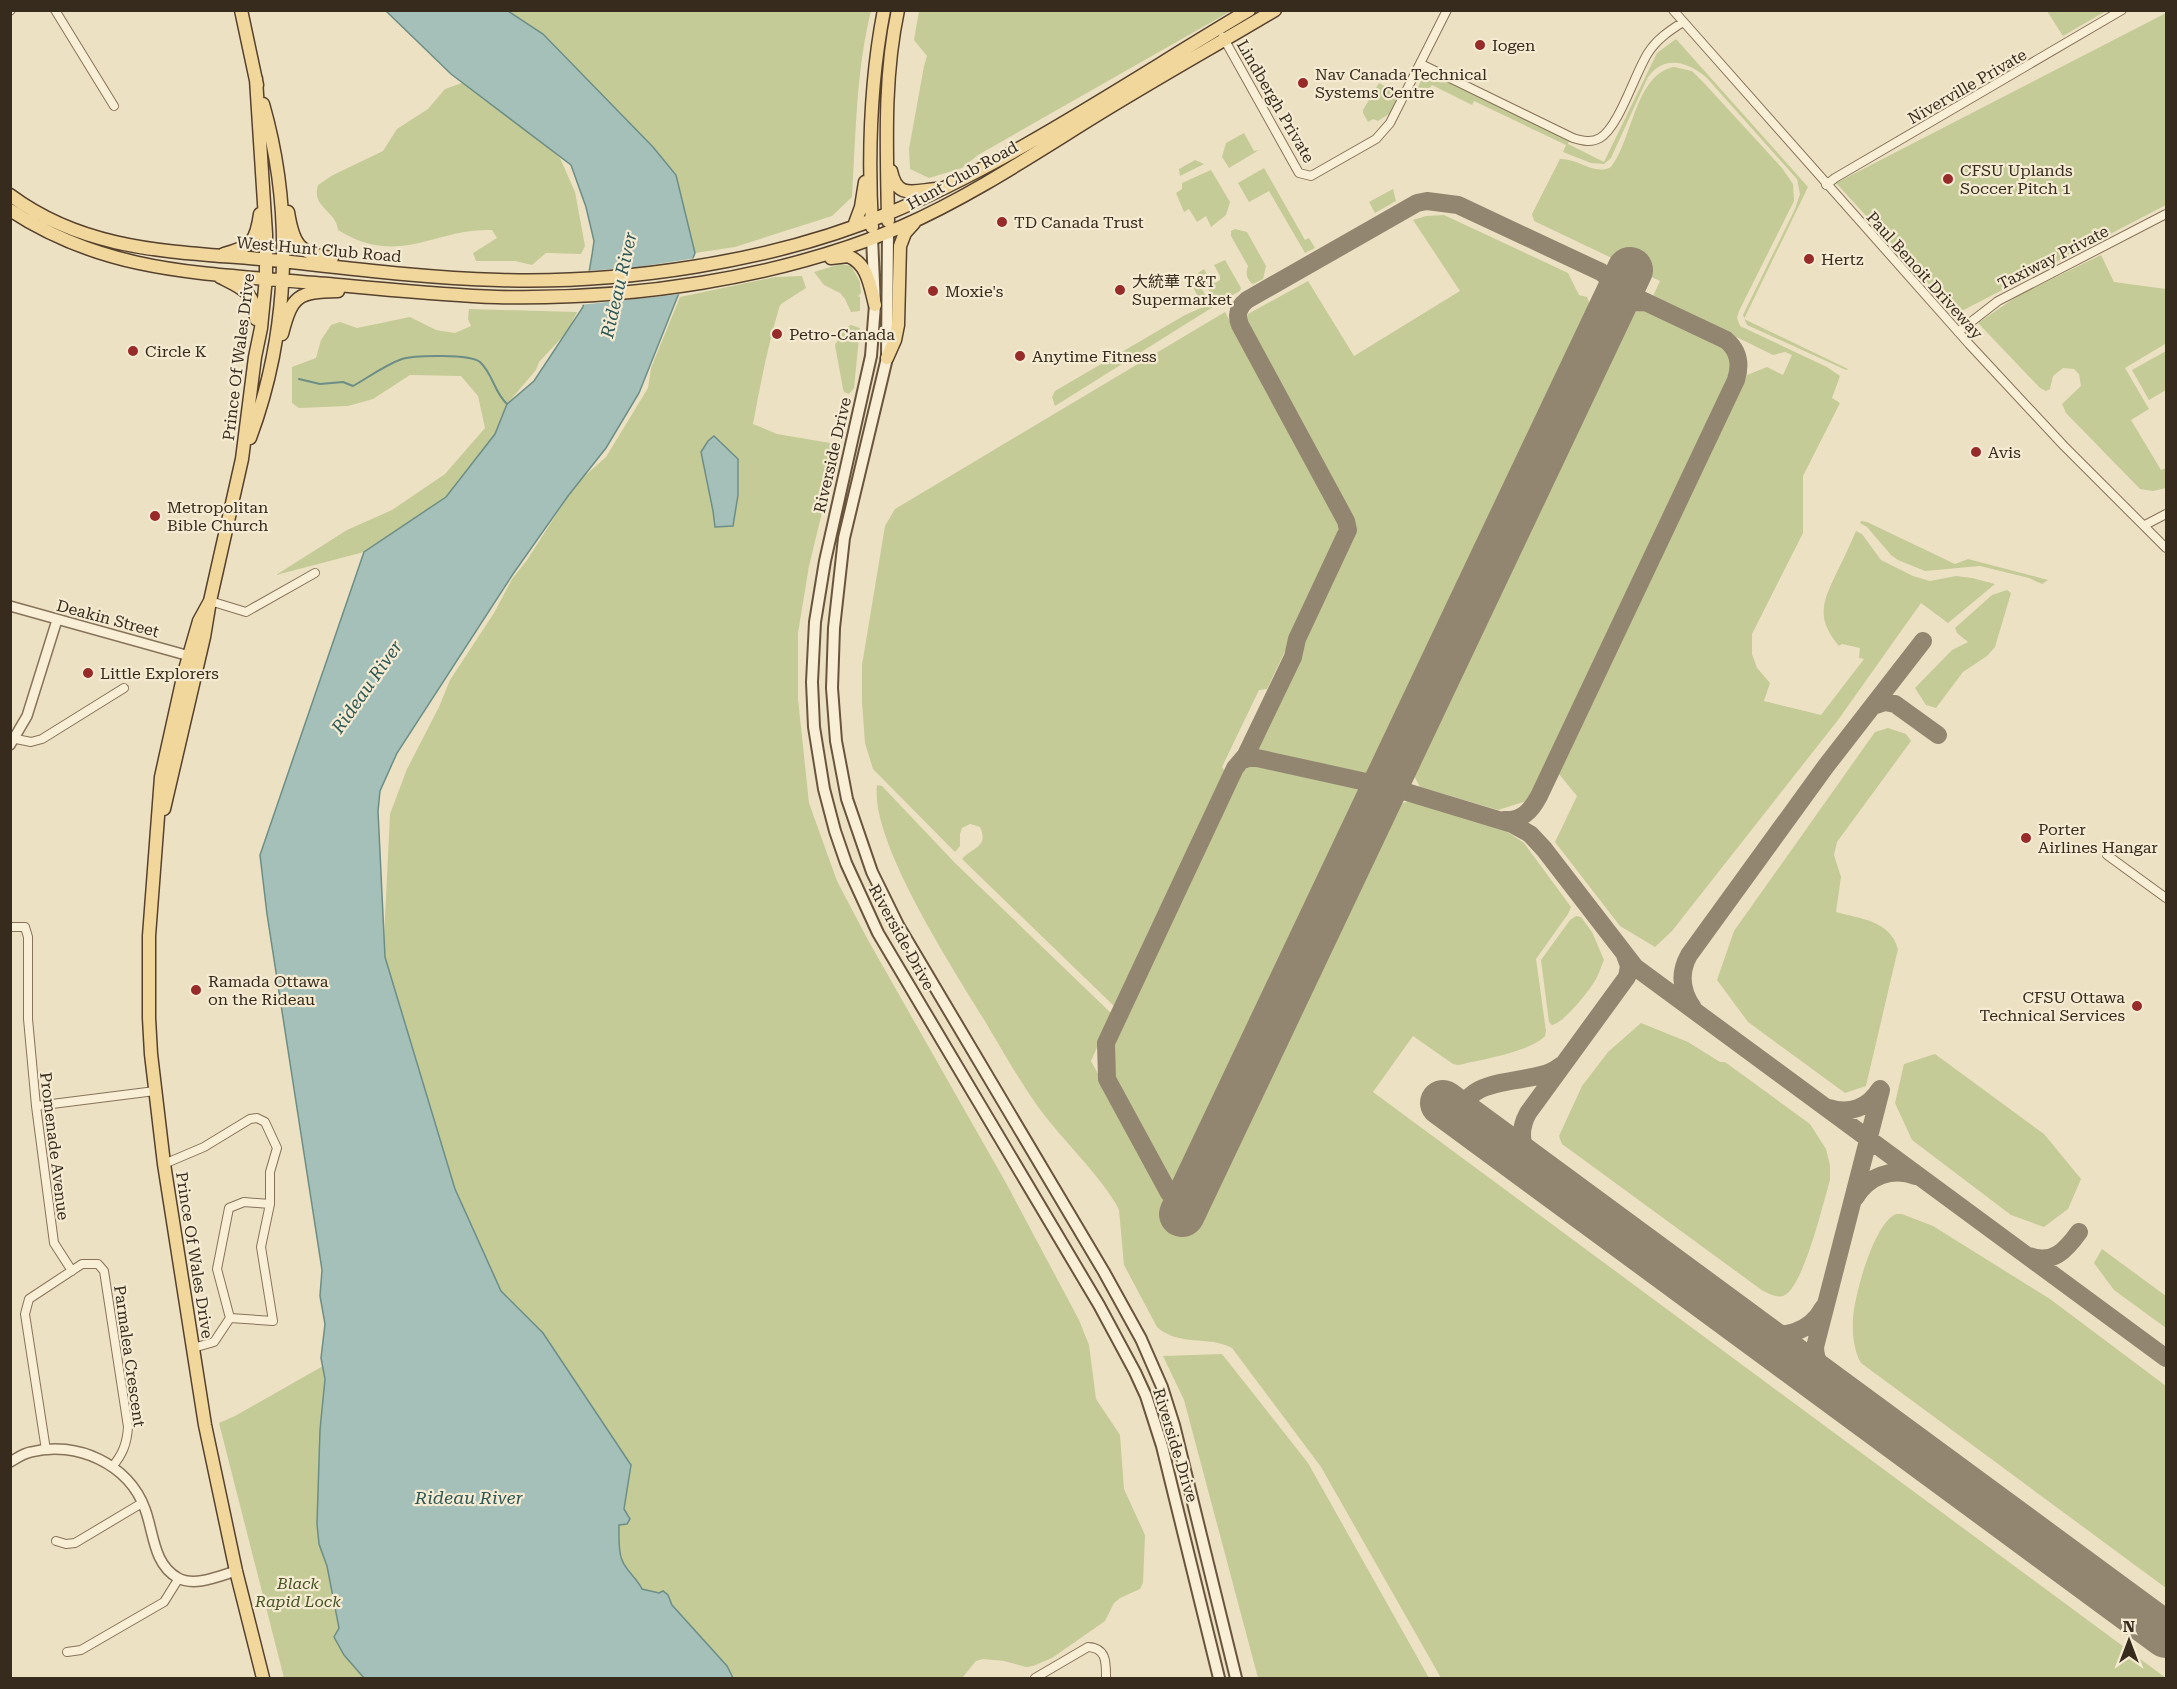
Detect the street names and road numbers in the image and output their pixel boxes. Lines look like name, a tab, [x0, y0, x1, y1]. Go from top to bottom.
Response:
street label: Lindbergh Private	[1233, 37, 1319, 166]
street label: Niverville Private	[1905, 45, 2030, 128]
street label: Hunt Club Road	[904, 137, 1021, 214]
street label: Paul Benoit Driveway	[1863, 208, 1987, 343]
street label: Taxiway Private	[1995, 221, 2112, 294]
street label: West Hunt Club Road	[236, 233, 402, 266]
street label: Prince Of Wales Drive	[219, 272, 258, 442]
street label: Riverside Drive	[810, 395, 855, 515]
street label: Deakin Street	[55, 596, 161, 641]
street label: Riverside Drive	[865, 881, 939, 994]
street label: Promenade Avenue	[36, 1071, 73, 1221]
street label: Prince Of Wales Drive	[172, 1170, 217, 1340]
street label: Parmalea Crescent	[110, 1284, 149, 1428]
street label: Riverside Drive	[1149, 1386, 1202, 1505]

